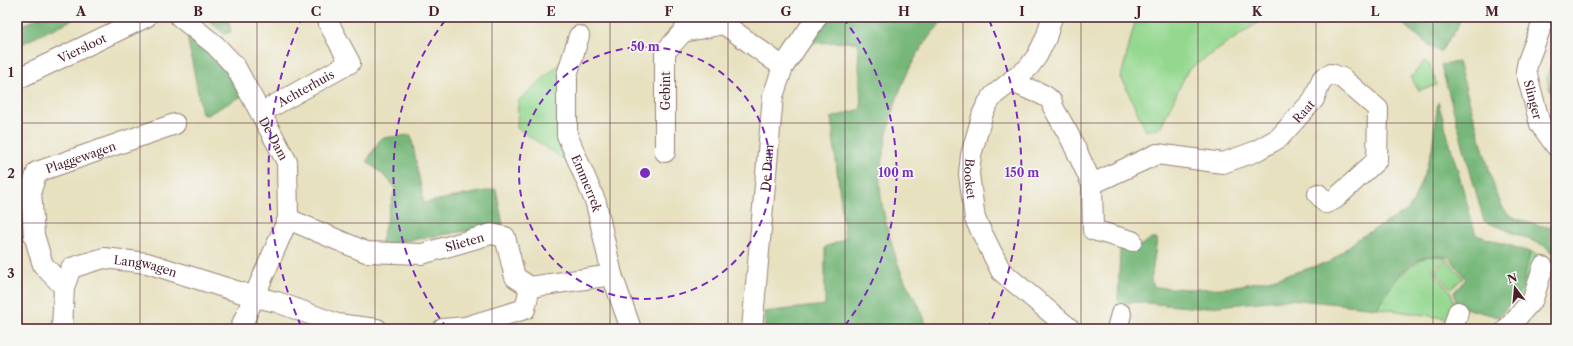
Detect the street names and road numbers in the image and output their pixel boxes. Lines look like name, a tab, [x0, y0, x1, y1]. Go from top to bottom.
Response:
street label: Viersloot	[54, 29, 109, 66]
street label: Achterhuis	[274, 66, 337, 110]
street label: Gebint	[658, 71, 673, 111]
street label: Slinger	[1521, 78, 1546, 121]
street label: Raat	[1289, 96, 1318, 126]
street label: De Dam	[256, 114, 292, 162]
street label: Plaggewagen	[43, 138, 118, 176]
street label: De Dam	[757, 144, 776, 192]
street label: Emmerrek	[569, 152, 605, 214]
street label: Booket	[962, 158, 980, 200]
street label: Slieten	[443, 229, 486, 254]
street label: Langwagen	[113, 252, 179, 280]

